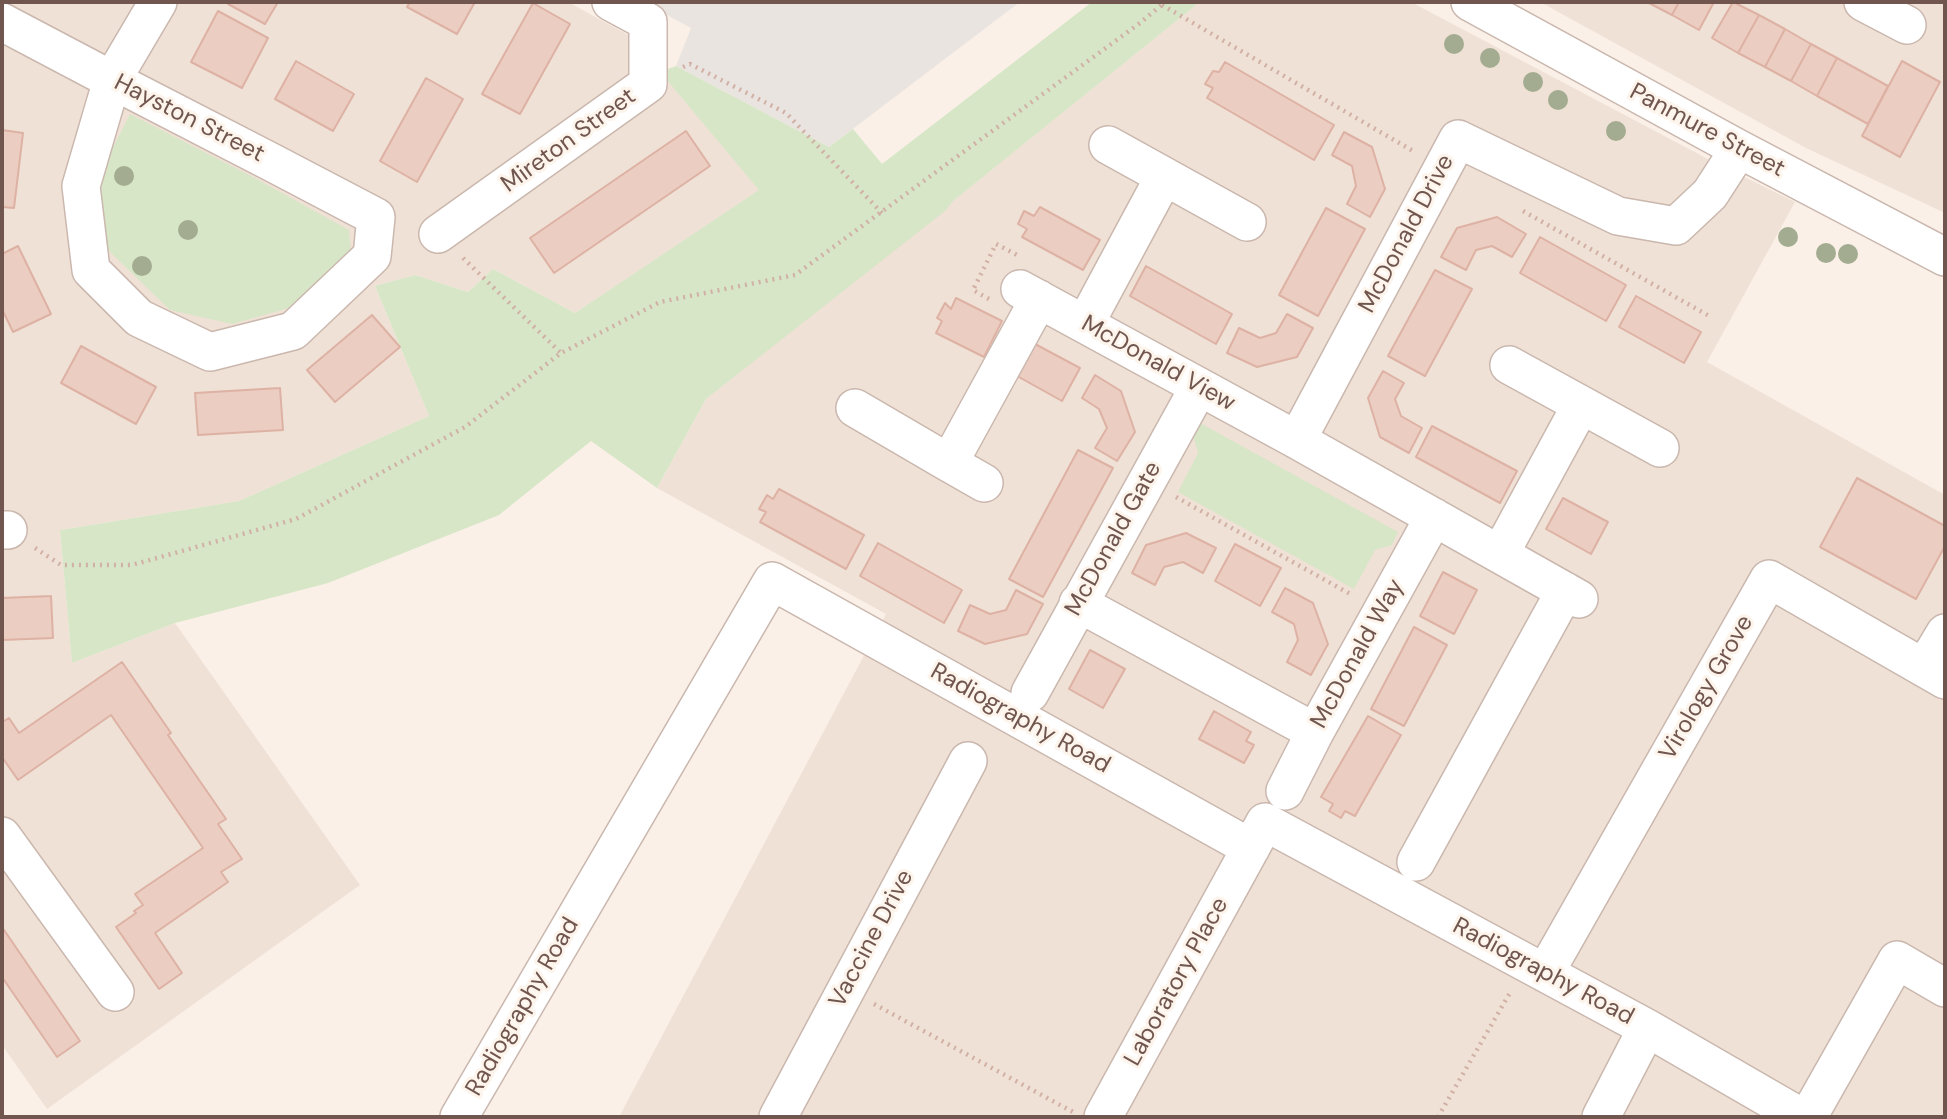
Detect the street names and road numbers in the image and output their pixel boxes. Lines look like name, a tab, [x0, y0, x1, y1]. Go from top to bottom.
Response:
street label: Hayston Street	[109, 69, 269, 169]
street label: Panmure Street	[1624, 78, 1790, 184]
street label: Mireton Street	[496, 83, 642, 199]
street label: McDonald Drive	[1353, 150, 1461, 318]
street label: McDonald View	[1076, 310, 1240, 418]
street label: McDonald Gate	[1060, 457, 1168, 621]
street label: McDonald Way	[1305, 574, 1411, 734]
street label: Virology Grove	[1654, 610, 1760, 766]
street label: Radiography Road	[925, 658, 1115, 780]
street label: Vaccine Drive	[824, 865, 920, 1013]
street label: Laboratory Place	[1119, 893, 1235, 1071]
street label: Radiography Road	[1448, 912, 1638, 1032]
street label: Radiography Road	[460, 913, 586, 1101]

